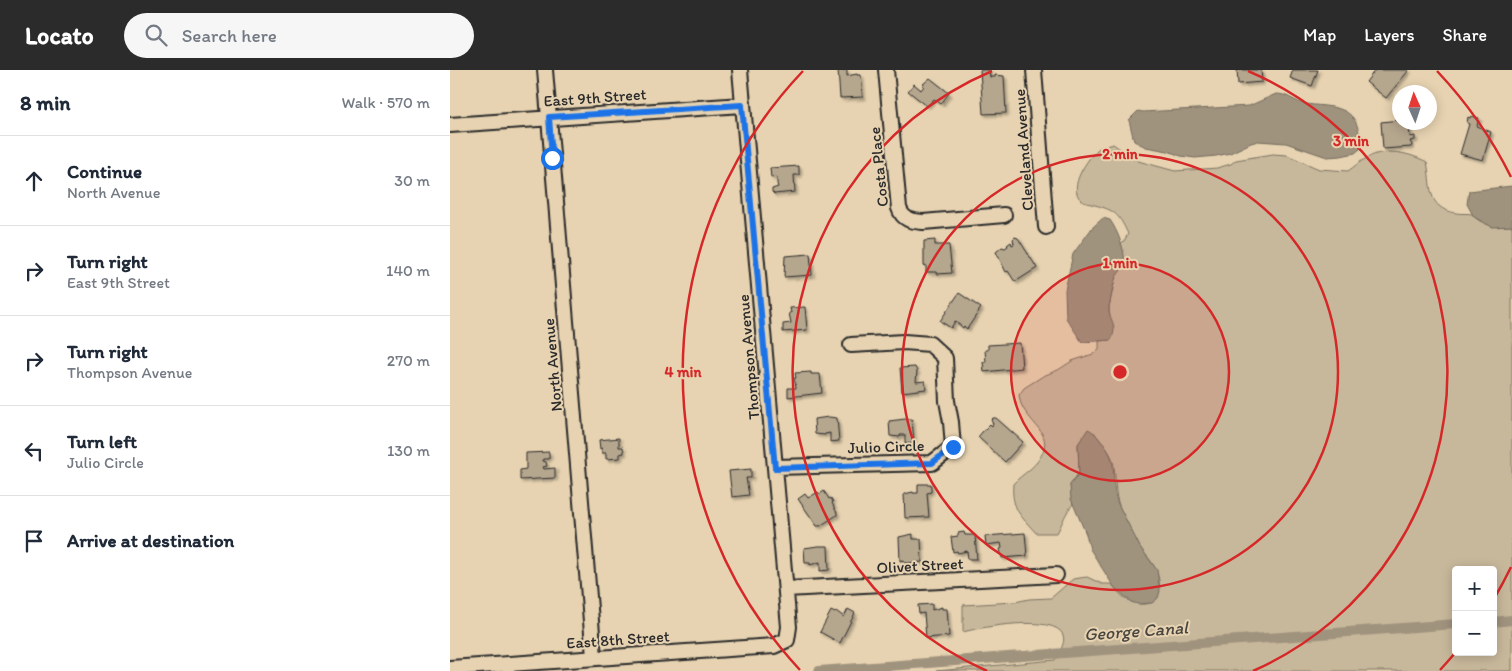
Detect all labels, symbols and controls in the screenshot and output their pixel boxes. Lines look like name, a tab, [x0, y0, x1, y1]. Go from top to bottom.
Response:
search box	[124, 13, 474, 58]
text: Locato	[25, 21, 94, 50]
icon: search	[142, 21, 170, 49]
text: Search here	[182, 24, 277, 47]
text: Map	[1303, 24, 1336, 46]
text: Layers	[1364, 24, 1414, 46]
text: Share	[1442, 24, 1487, 46]
street label: East 9th Street	[543, 84, 647, 111]
north arrow	[1392, 85, 1437, 130]
street label: Cleveland Avenue	[1010, 88, 1037, 212]
text: 8 min	[20, 90, 70, 115]
text: Walk · 570 m	[342, 93, 430, 112]
street label: Costa Place	[865, 126, 892, 208]
text: 3 min	[1333, 132, 1370, 150]
text: 2 min	[1102, 145, 1139, 163]
route start	[541, 147, 564, 170]
text: Continue	[67, 160, 142, 183]
icon: ahead	[20, 167, 48, 195]
text: 30 m	[394, 171, 430, 190]
text: North Avenue	[67, 183, 160, 202]
text: Turn right	[67, 250, 148, 273]
text: 1 min	[1103, 254, 1138, 272]
icon: right	[20, 257, 48, 285]
text: 140 m	[386, 261, 430, 280]
text: East 9th Street	[67, 273, 170, 292]
street label: Thompson Avenue	[734, 294, 763, 420]
street label: North Avenue	[539, 317, 566, 412]
text: Turn right	[67, 340, 148, 363]
icon: right	[20, 347, 48, 375]
text: 270 m	[387, 351, 430, 370]
text: Thompson Avenue	[67, 363, 192, 382]
text: 4 min	[665, 363, 702, 381]
centre of rings	[1111, 363, 1129, 381]
text: Turn left	[67, 430, 137, 453]
street label: Julio Circle	[847, 436, 925, 457]
route end	[942, 436, 965, 459]
icon: left	[20, 437, 48, 465]
text: 130 m	[387, 441, 430, 460]
text: Julio Circle	[67, 453, 144, 472]
icon: arrive	[20, 527, 48, 555]
text: Arrive at destination	[67, 529, 234, 552]
street label: Olivet Street	[876, 554, 964, 577]
map controls	[1452, 566, 1497, 656]
button: +	[1452, 566, 1497, 611]
button: −	[1452, 611, 1497, 656]
water label: George Canal	[1083, 616, 1191, 646]
street label: East 8th Street	[566, 626, 670, 653]

